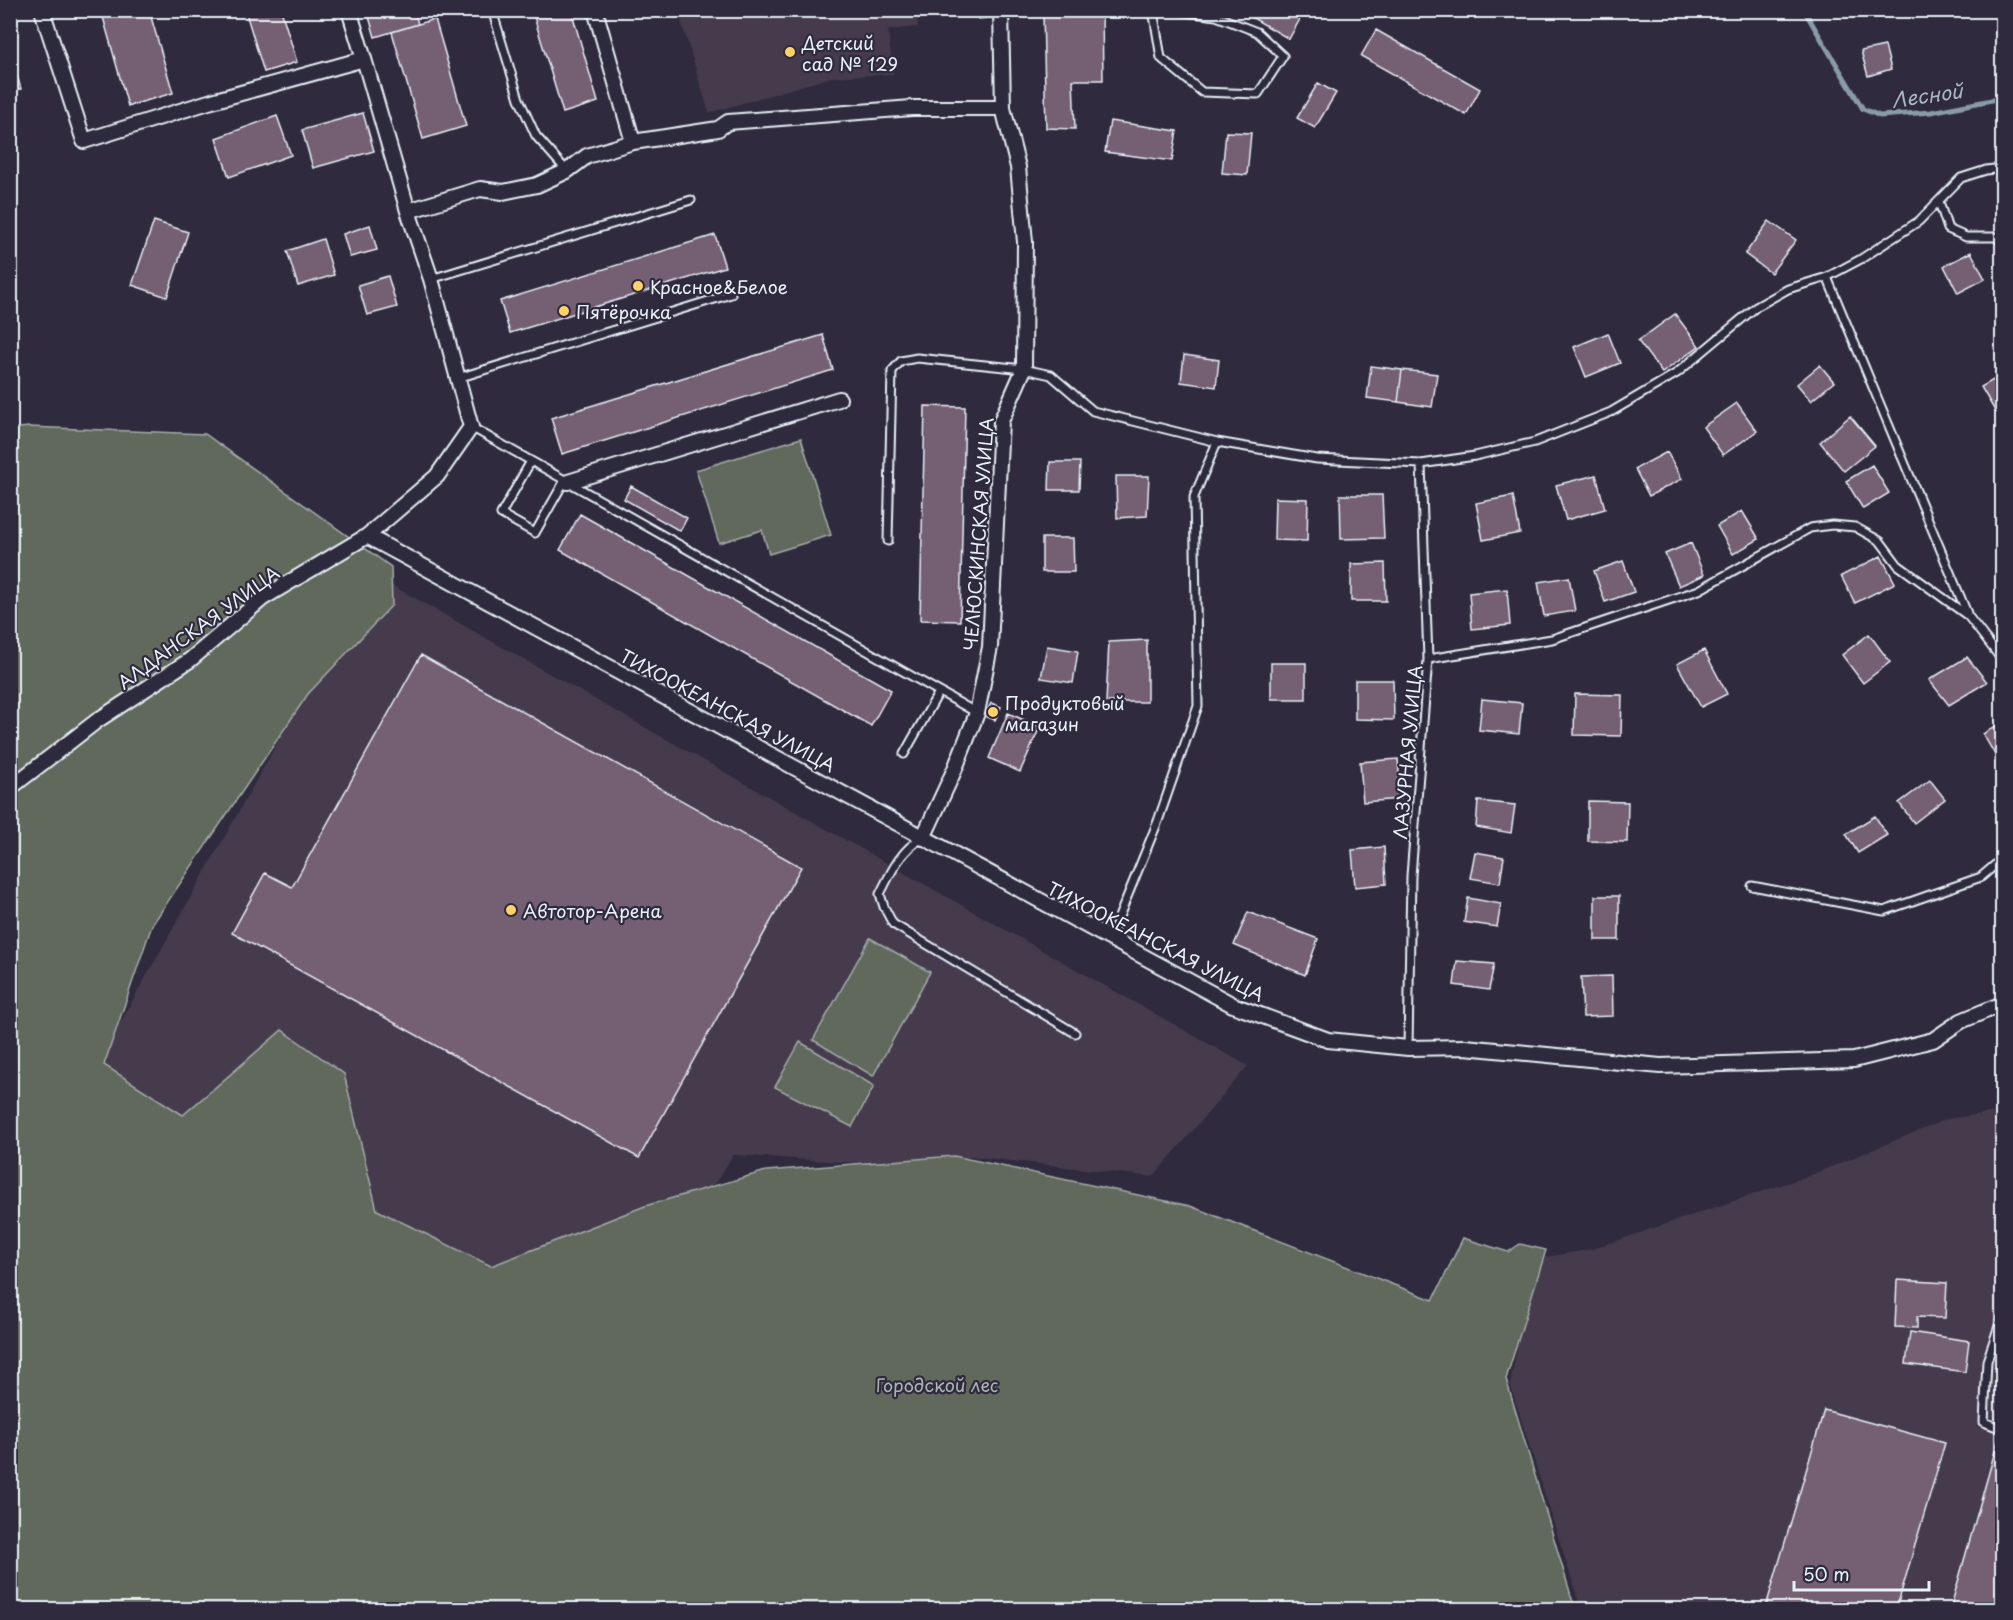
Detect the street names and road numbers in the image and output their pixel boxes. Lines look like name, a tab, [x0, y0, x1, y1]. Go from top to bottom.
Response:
street label: ЧЕЛЮСКИНСКАЯ УЛИЦА	[956, 416, 1000, 652]
street label: АЛДАНСКАЯ УЛИЦА	[111, 559, 285, 695]
street label: ТИХООКЕАНСКАЯ УЛИЦА	[616, 642, 841, 778]
street label: ЛАЗУРНАЯ УЛИЦА	[1386, 664, 1428, 840]
street label: ТИХООКЕАНСКАЯ УЛИЦА	[1043, 874, 1269, 1008]

